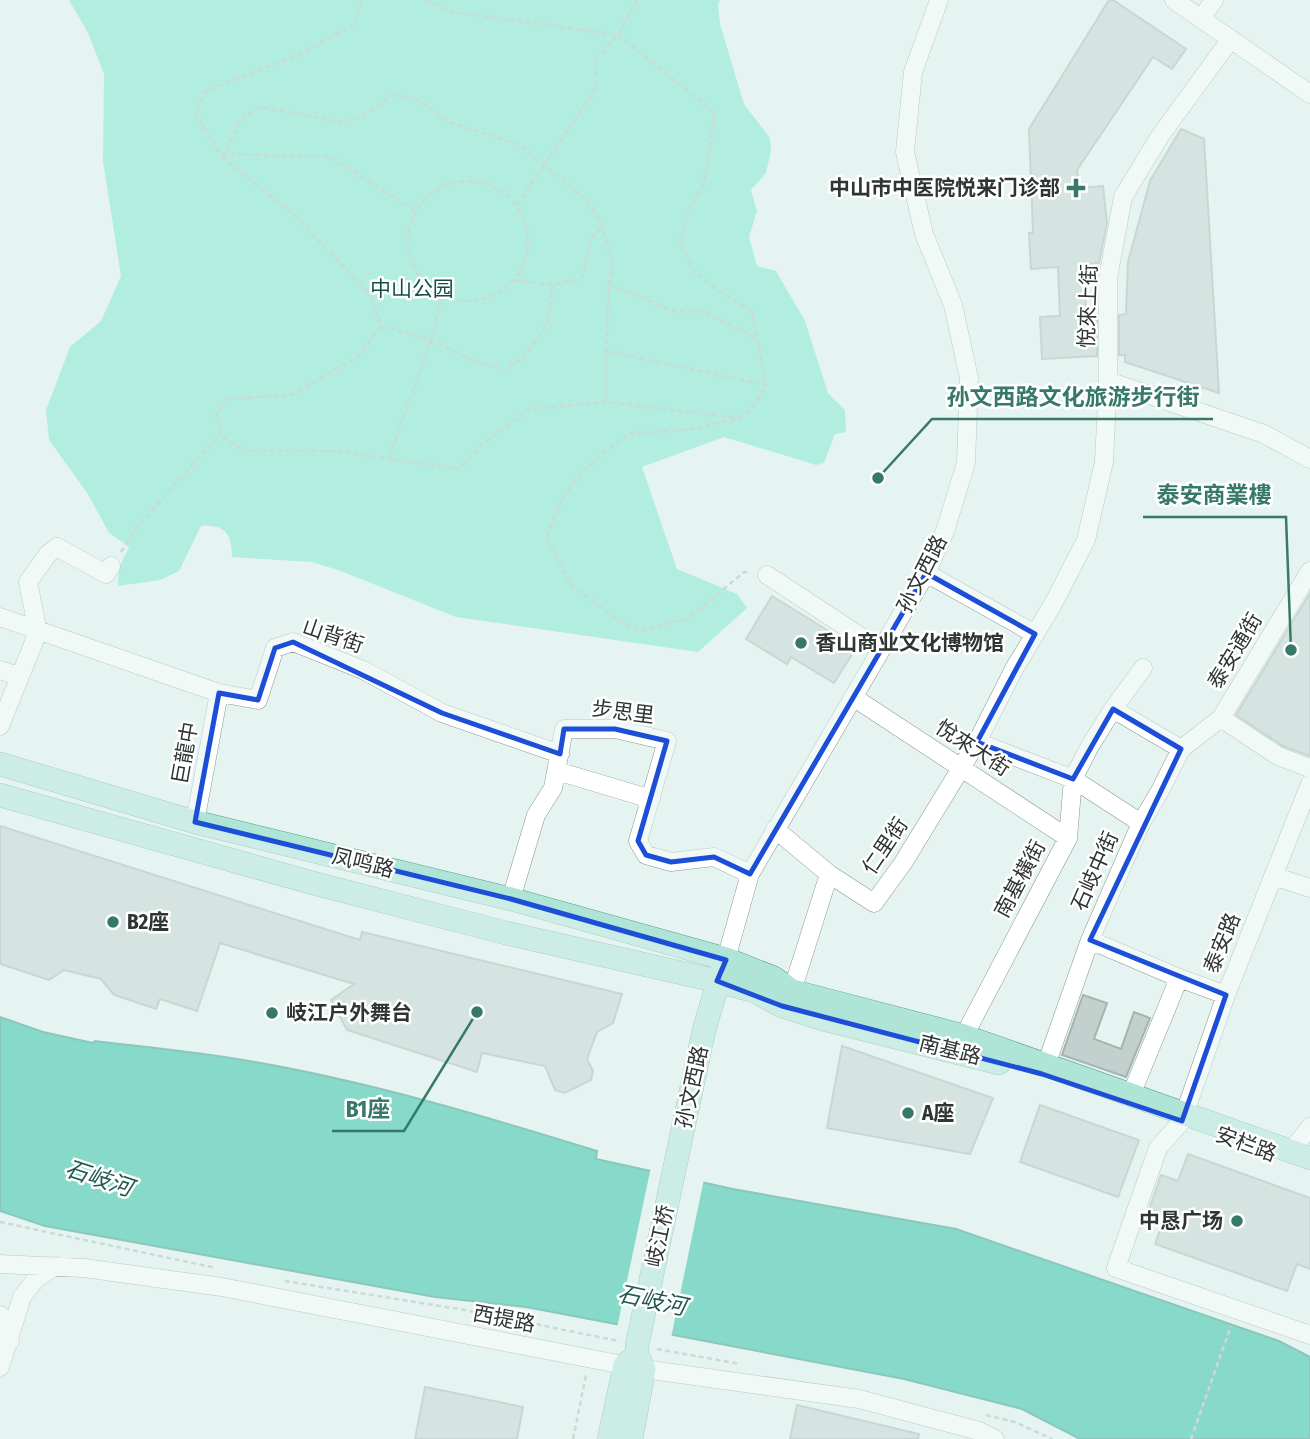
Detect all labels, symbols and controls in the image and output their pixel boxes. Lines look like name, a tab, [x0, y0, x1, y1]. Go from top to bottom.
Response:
place label: 中山市中医院悦来门诊部	[829, 175, 1060, 201]
marker: 中山市中医院悦来门诊部	[1066, 178, 1086, 198]
street label: 悅來上街	[1074, 264, 1102, 348]
park label: 中山公园	[370, 276, 454, 302]
callout: 孙文西路文化旅游步行街	[932, 375, 1213, 419]
text: 孙文西路文化旅游步行街	[947, 383, 1200, 411]
callout: 泰安商業樓	[1143, 473, 1286, 517]
text: 泰安商業樓	[1157, 481, 1272, 509]
street label: 孙文西路	[891, 531, 953, 617]
street label: 泰安通街	[1202, 608, 1268, 694]
street label: 山背街	[299, 613, 367, 659]
place label: 香山商业文化博物馆	[815, 630, 1004, 656]
marker: 香山商业文化博物馆	[793, 635, 809, 651]
street label: 步思里	[590, 695, 656, 729]
street label: 悅來大街	[931, 714, 1015, 782]
street label: 巨龍中	[167, 720, 203, 786]
street label: 仁里街	[857, 813, 913, 879]
street label: 石岐中街	[1066, 827, 1124, 915]
street label: 南基橫街	[989, 836, 1051, 922]
street label: 凤鸣路	[329, 843, 397, 883]
place label: B2座	[127, 909, 169, 935]
street label: 泰安路	[1198, 909, 1246, 977]
marker: B2座	[105, 914, 121, 930]
place label: 岐江户外舞台	[286, 1000, 412, 1026]
marker: 岐江户外舞台	[264, 1005, 280, 1021]
street label: 南基路	[916, 1030, 984, 1070]
street label: 孙文西路	[671, 1043, 713, 1131]
callout: B1座	[332, 1087, 404, 1131]
text: B1座	[346, 1095, 390, 1123]
place label: A座	[921, 1100, 954, 1126]
marker: A座	[900, 1105, 916, 1121]
street label: 安栏路	[1212, 1121, 1280, 1167]
water label: 石岐河	[62, 1154, 140, 1203]
street label: 岐江桥	[641, 1202, 679, 1270]
place label: 中恳广场	[1139, 1208, 1223, 1234]
marker: 中恳广场	[1229, 1213, 1245, 1229]
water label: 石岐河	[615, 1279, 693, 1322]
street label: 西提路	[471, 1300, 537, 1338]

